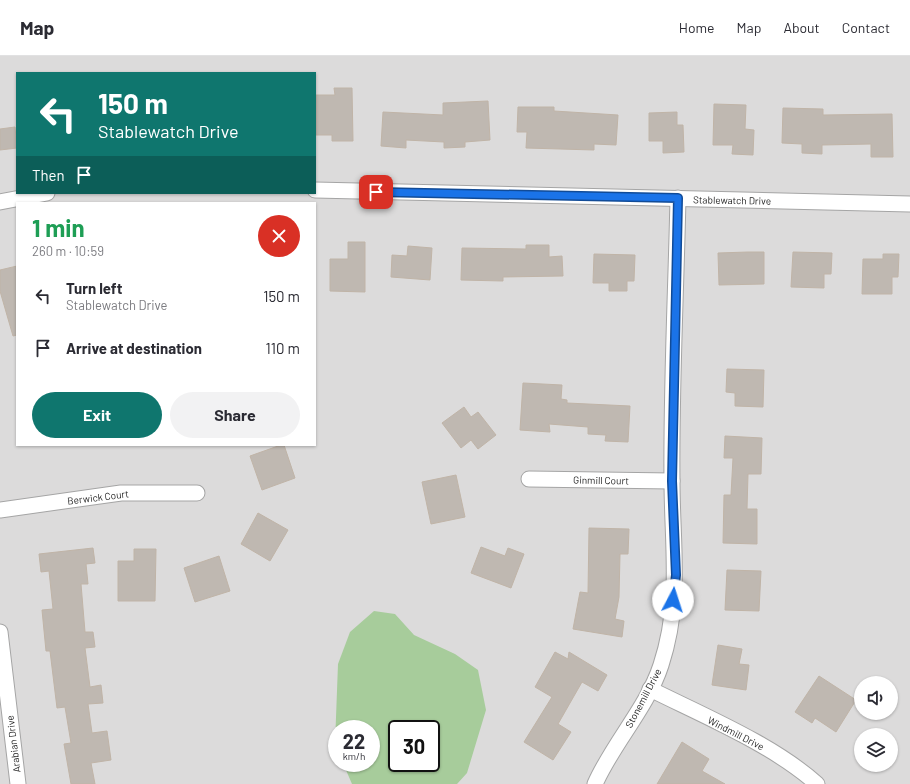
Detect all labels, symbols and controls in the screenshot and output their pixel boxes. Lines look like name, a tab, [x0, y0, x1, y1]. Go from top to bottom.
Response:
text: Map	[20, 16, 54, 39]
text: Home	[679, 19, 715, 36]
text: Map	[737, 19, 761, 36]
text: About	[783, 19, 820, 36]
text: Contact	[842, 19, 890, 36]
text: 150 m	[98, 86, 168, 120]
icon: left	[32, 88, 84, 140]
text: Stablewatch Drive	[98, 120, 239, 142]
icon: arrive	[73, 164, 95, 186]
text: Then	[32, 166, 65, 184]
pin	[359, 175, 393, 209]
icon: arrive	[365, 181, 387, 203]
street label: Stablewatch Drive	[693, 193, 771, 207]
text: 1 min	[32, 213, 85, 242]
button: close	[258, 215, 300, 257]
text: 260 m · 10:59	[32, 243, 104, 259]
text: Turn left	[66, 279, 122, 297]
icon: left	[32, 285, 54, 307]
text: 150 m	[263, 287, 300, 305]
text: Stablewatch Drive	[66, 297, 168, 313]
icon: arrive	[32, 337, 54, 359]
text: Arrive at destination	[66, 339, 202, 357]
text: 110 m	[266, 339, 300, 357]
button: Exit	[32, 392, 162, 438]
button: Share	[170, 392, 300, 438]
street label: Ginmill Court	[573, 474, 629, 486]
street label: Berwick Court	[67, 487, 130, 507]
position arrow	[652, 579, 694, 621]
street label: Stonemill Drive	[622, 666, 664, 730]
map controls	[854, 676, 898, 772]
button: sound	[854, 676, 898, 720]
street label: Windmill Drive	[706, 714, 766, 752]
street label: Arabian Drive	[4, 715, 22, 773]
speed limit sign: 30	[388, 720, 440, 772]
button: layers	[854, 728, 898, 772]
text: 22	[343, 729, 365, 753]
text: km/h	[343, 750, 365, 762]

